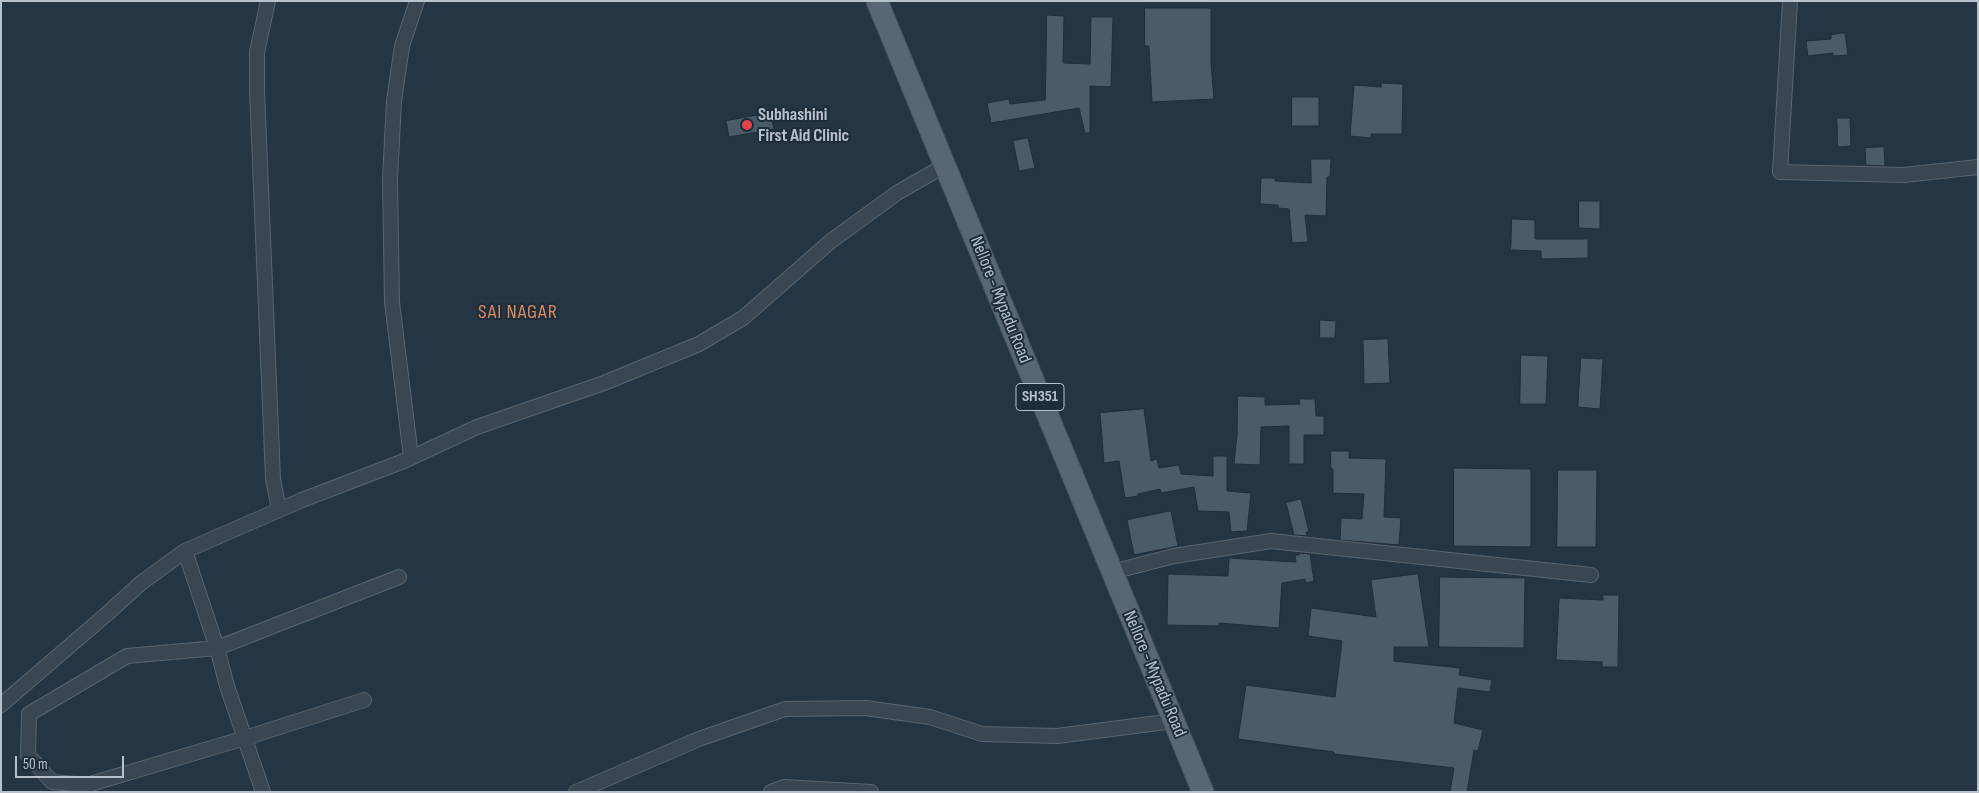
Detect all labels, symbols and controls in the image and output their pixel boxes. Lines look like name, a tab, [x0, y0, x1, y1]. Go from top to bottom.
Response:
place label: Subhashini First Aid Clinic	[758, 104, 849, 146]
marker: Subhashini First Aid Clinic	[740, 118, 754, 132]
street label: Nellore - Mypadu Road	[965, 233, 1035, 367]
district label: SAI NAGAR	[477, 301, 559, 325]
road number: SH351	[1016, 384, 1064, 411]
street label: Nellore - Mypadu Road	[1118, 608, 1190, 740]
scale bar	[18, 746, 126, 778]
text: 50 m	[23, 755, 48, 774]

